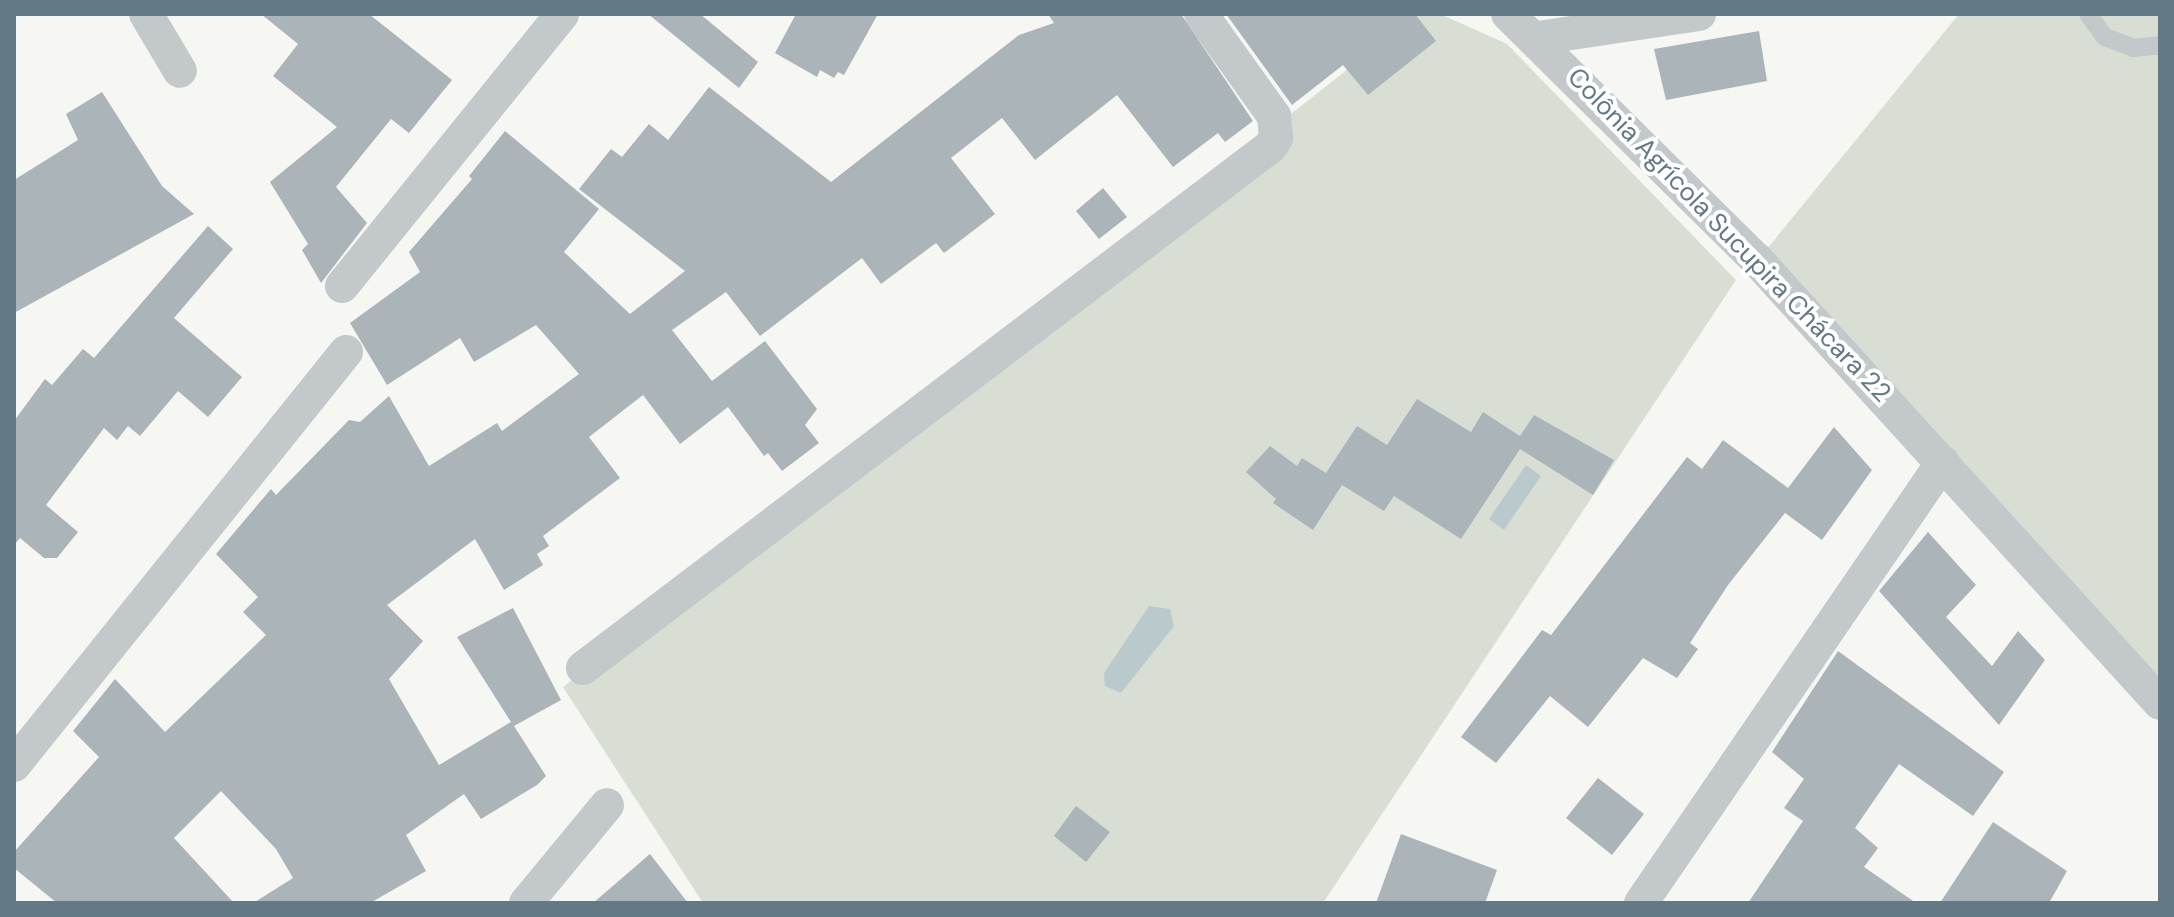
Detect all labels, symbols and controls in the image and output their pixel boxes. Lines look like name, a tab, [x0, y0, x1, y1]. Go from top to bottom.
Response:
street label: Colônia Agrícola Sucupira Chácara 22	[1561, 62, 1897, 408]

